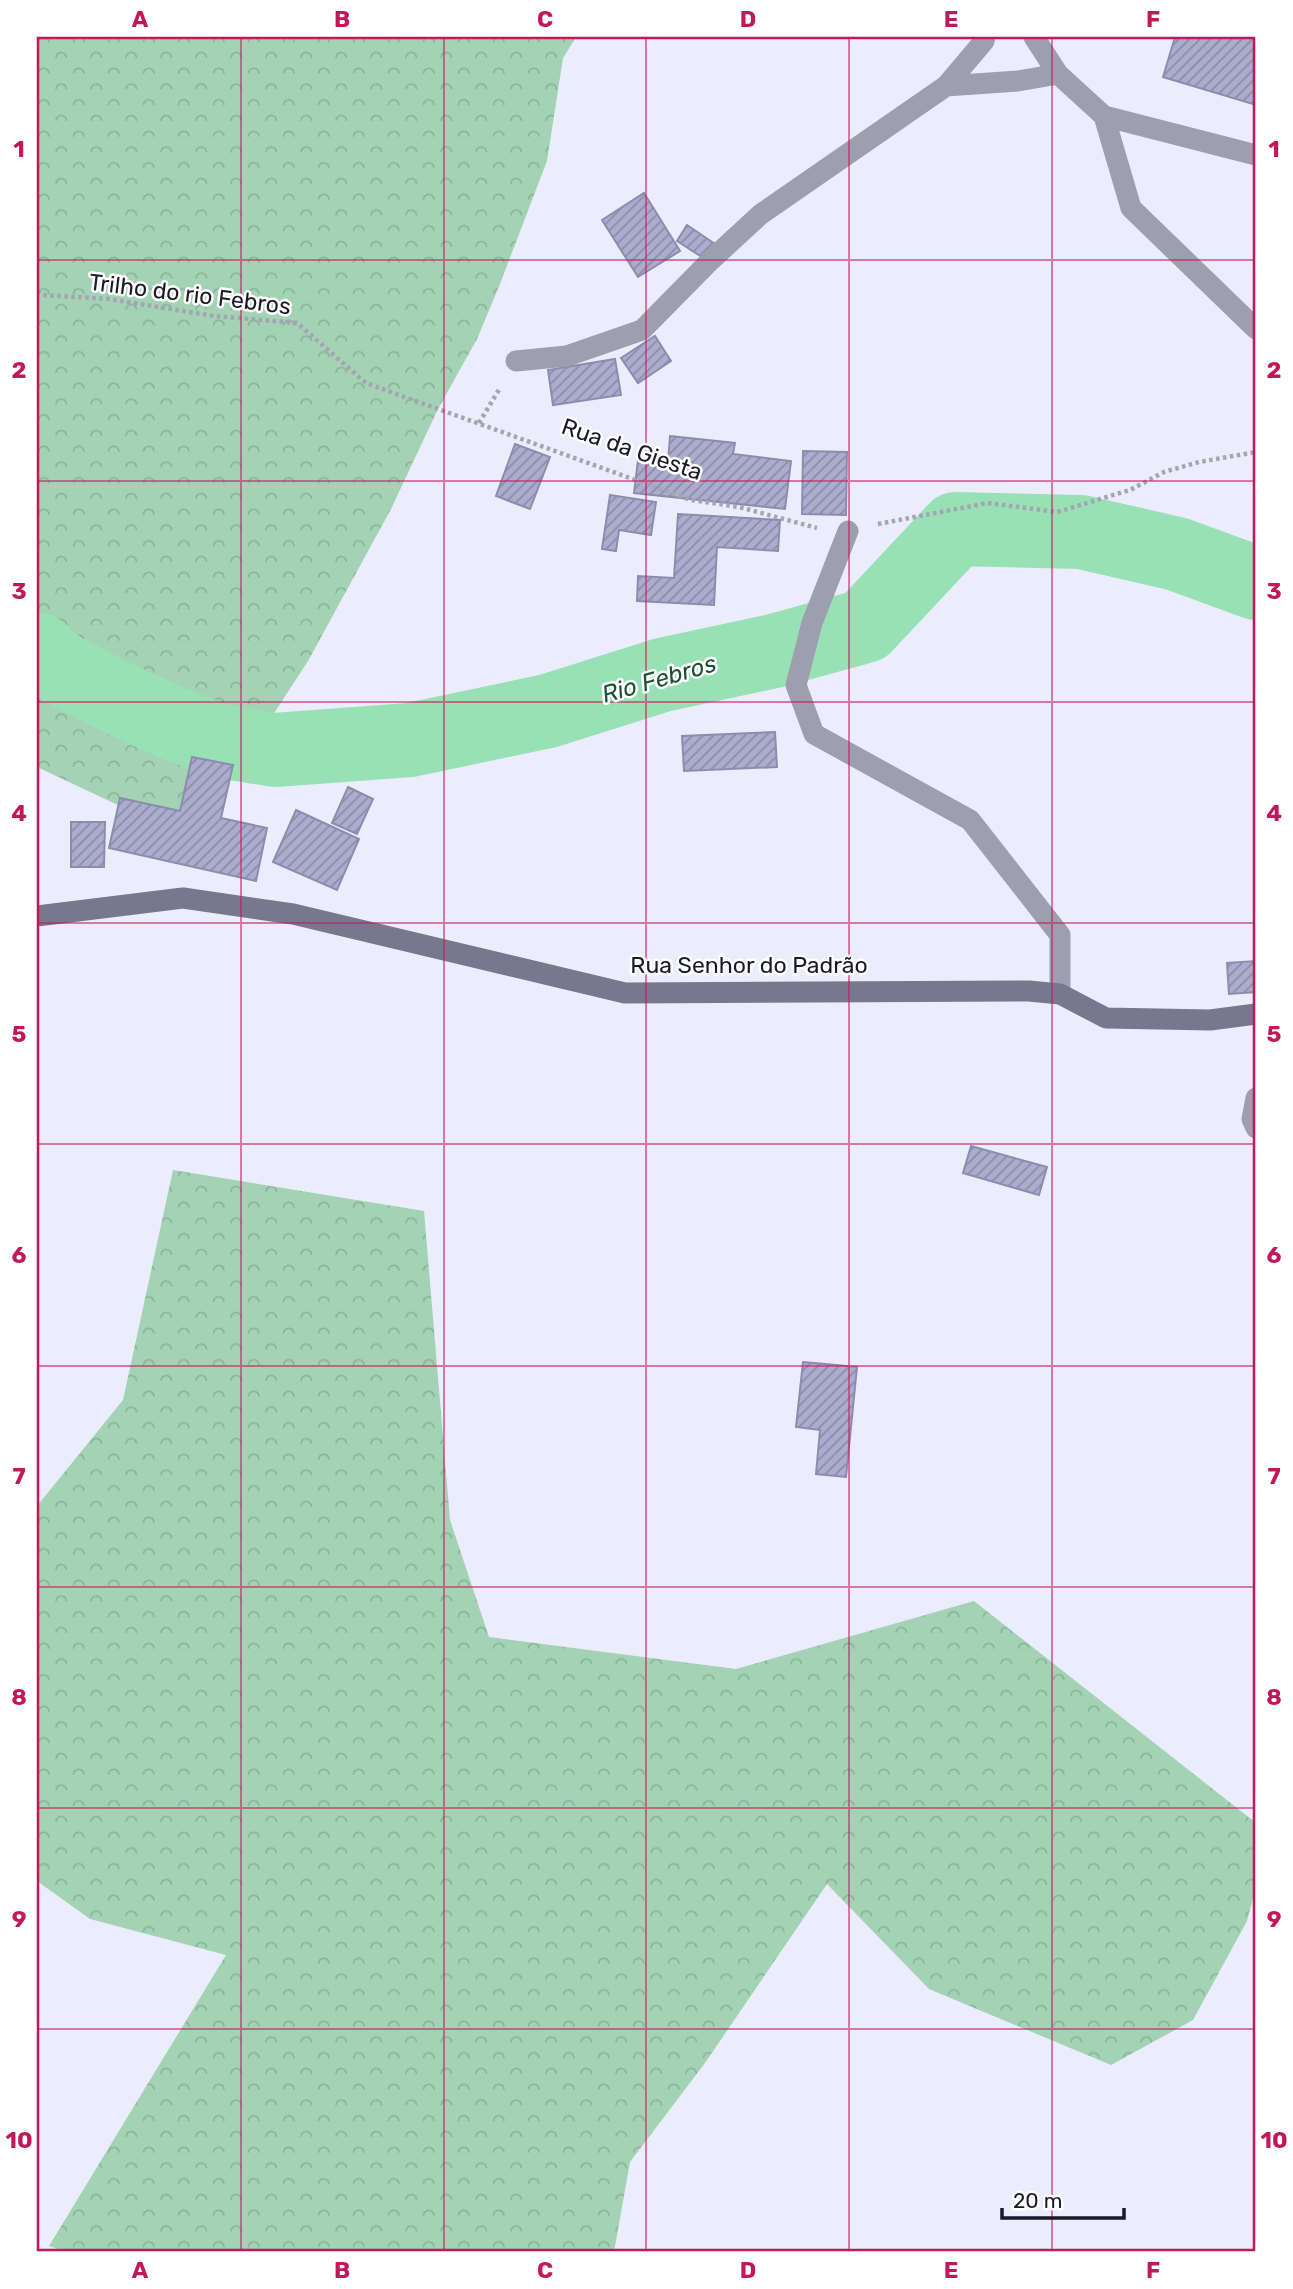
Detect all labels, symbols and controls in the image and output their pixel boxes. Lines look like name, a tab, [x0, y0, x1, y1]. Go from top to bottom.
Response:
text: A	[132, 5, 149, 33]
text: B	[334, 5, 350, 33]
text: C	[537, 5, 553, 33]
text: D	[740, 5, 756, 33]
text: E	[944, 5, 958, 33]
text: F	[1146, 5, 1160, 33]
text: 1	[13, 135, 25, 163]
text: 1	[1268, 135, 1280, 163]
street label: Trilho do rio Febros	[88, 268, 292, 320]
text: 2	[12, 356, 26, 384]
text: 2	[1267, 356, 1281, 384]
street label: Rua da Giesta	[558, 412, 706, 486]
text: 3	[11, 577, 27, 605]
text: 3	[1266, 577, 1282, 605]
water label: Rio Febros	[599, 649, 719, 709]
text: 4	[11, 799, 27, 827]
text: 4	[1266, 799, 1282, 827]
street label: Rua Senhor do Padrão	[630, 951, 868, 979]
text: 5	[12, 1020, 27, 1048]
text: 5	[1267, 1020, 1282, 1048]
text: 6	[12, 1241, 27, 1269]
text: 6	[1267, 1241, 1282, 1269]
text: 7	[12, 1462, 26, 1490]
text: 7	[1267, 1462, 1281, 1490]
text: 8	[11, 1683, 27, 1711]
text: 8	[1266, 1683, 1282, 1711]
text: 9	[12, 1905, 26, 1933]
text: 9	[1267, 1905, 1281, 1933]
text: 10	[5, 2126, 33, 2154]
text: 10	[1260, 2126, 1288, 2154]
scale bar	[1002, 2177, 1125, 2221]
text: 20 m	[1013, 2188, 1062, 2213]
text: A	[132, 2256, 149, 2284]
text: B	[334, 2256, 350, 2284]
text: C	[537, 2256, 553, 2284]
text: D	[740, 2256, 756, 2284]
text: E	[944, 2256, 958, 2284]
text: F	[1146, 2256, 1160, 2284]

